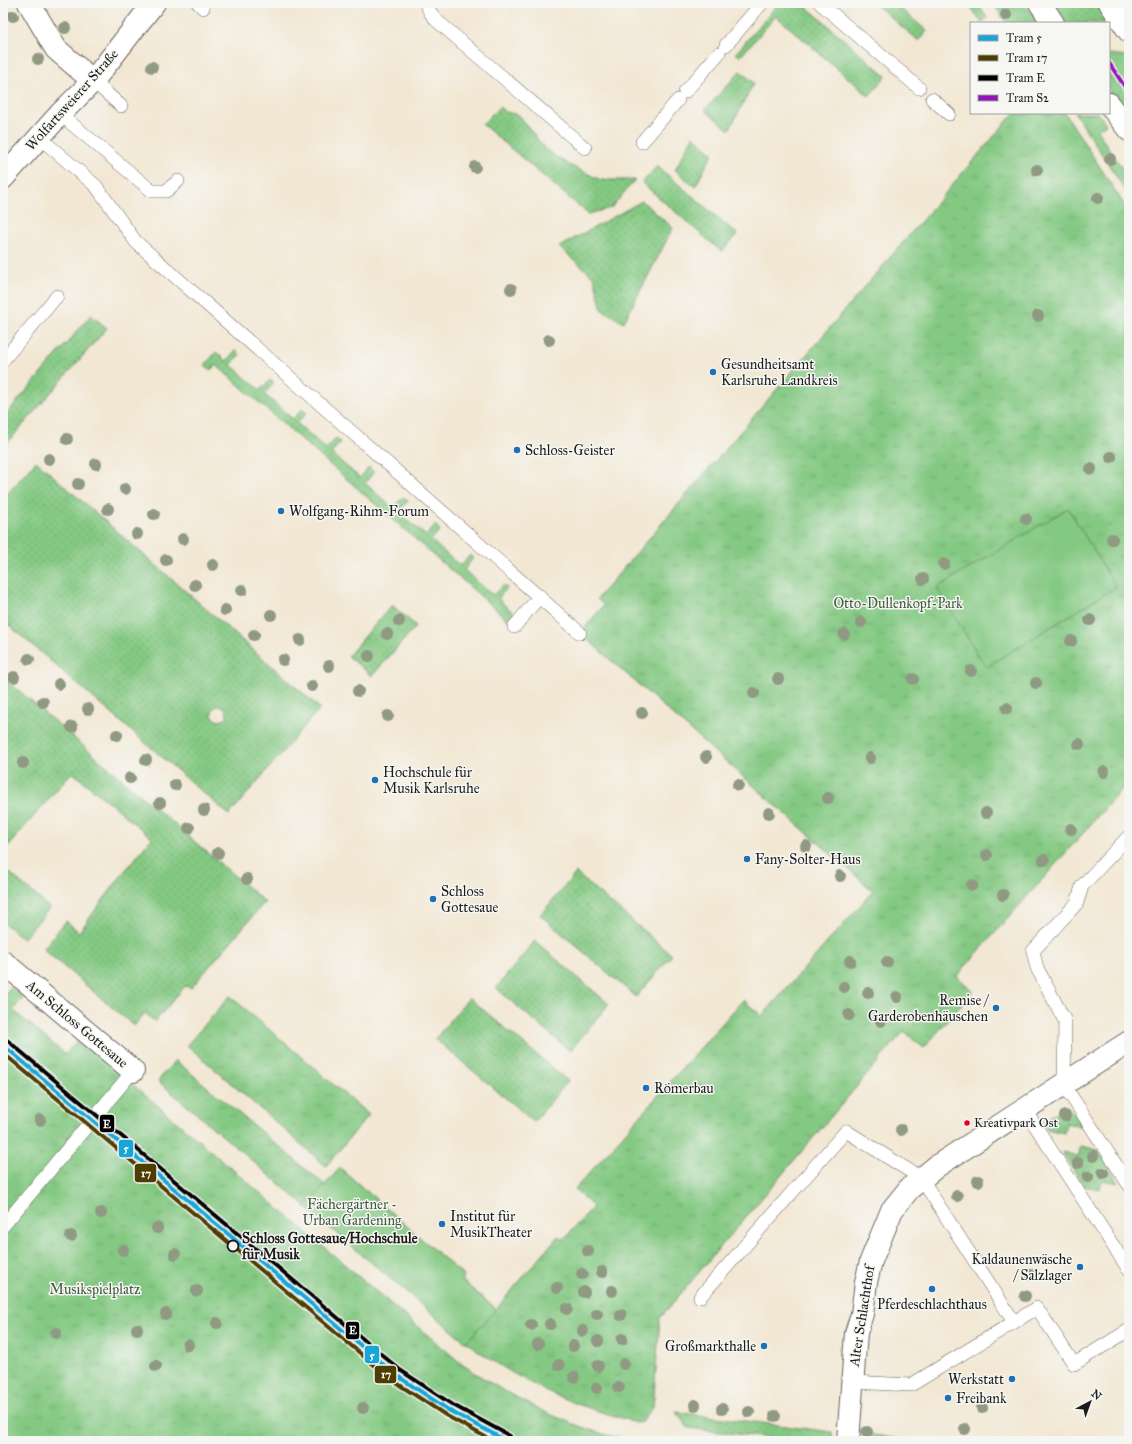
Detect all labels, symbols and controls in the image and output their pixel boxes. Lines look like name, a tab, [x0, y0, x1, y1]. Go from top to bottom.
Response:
legend	[970, 22, 1110, 114]
text: Tram 5	[1006, 31, 1042, 45]
street label: Wolfartsweierer Straße	[22, 46, 122, 154]
text: Tram 17	[1006, 51, 1047, 65]
text: Tram E	[1006, 71, 1045, 85]
text: Tram S2	[1006, 91, 1049, 105]
place label: Gesundheitsamt Karlsruhe Landkreis	[721, 356, 838, 389]
marker: Gesundheitsamt Karlsruhe Landkreis	[708, 367, 718, 377]
place label: Schloss-Geister	[525, 442, 615, 459]
marker: Schloss-Geister	[512, 445, 522, 455]
place label: Wolfgang-Rihm-Forum	[289, 503, 429, 520]
marker: Wolfgang-Rihm-Forum	[276, 506, 286, 516]
park label: Otto-Dullenkopf-Park	[833, 595, 963, 612]
place label: Hochschule für Musik Karlsruhe	[383, 764, 480, 797]
marker: Hochschule für Musik Karlsruhe	[370, 775, 380, 785]
place label: Fany-Solter-Haus	[755, 851, 861, 868]
marker: Fany-Solter-Haus	[742, 854, 752, 864]
place label: Schloss Gottesaue	[441, 883, 499, 916]
marker: Schloss Gottesaue	[428, 894, 438, 904]
street label: Am Schloss Gottesaue	[22, 976, 131, 1072]
place label: Remise / Garderobenhäuschen	[868, 992, 989, 1025]
marker: Remise / Garderobenhäuschen	[991, 1003, 1001, 1013]
place label: Römerbau	[654, 1080, 714, 1097]
marker: Römerbau	[641, 1083, 651, 1093]
line badge: E	[99, 1114, 115, 1133]
place label: Kreativpark Ost	[974, 1115, 1058, 1131]
text: E	[103, 1118, 111, 1131]
marker: Kreativpark Ost	[962, 1118, 972, 1128]
line badge: 5	[118, 1139, 134, 1158]
text: 5	[123, 1142, 129, 1155]
line badge: 17	[134, 1163, 157, 1183]
text: 17	[141, 1167, 151, 1180]
park label: Fächergärtner - Urban Gardening	[303, 1196, 402, 1229]
place label: Institut für MusikTheater	[450, 1208, 533, 1241]
marker: Institut für MusikTheater	[437, 1219, 447, 1229]
place label: Schloss Gottesaue/Hochschule für Musik	[241, 1230, 418, 1263]
marker: Schloss Gottesaue/Hochschule für Musik	[226, 1239, 240, 1253]
place label: Kaldaunenwäsche / Salzlager	[972, 1251, 1073, 1284]
street label: Alter Schlachthof	[845, 1262, 879, 1369]
marker: Kaldaunenwäsche / Salzlager	[1075, 1262, 1085, 1272]
park label: Musikspielplatz	[50, 1281, 141, 1298]
marker: Pferdeschlachthaus	[927, 1284, 937, 1294]
place label: Pferdeschlachthaus	[877, 1296, 987, 1313]
line badge: E	[345, 1321, 360, 1340]
text: E	[349, 1324, 357, 1337]
place label: Großmarkthalle	[665, 1338, 756, 1355]
marker: Großmarkthalle	[759, 1341, 769, 1351]
line badge: 5	[364, 1345, 380, 1364]
text: 5	[369, 1349, 375, 1362]
line badge: 17	[374, 1365, 397, 1384]
text: 17	[381, 1368, 391, 1381]
place label: Werkstatt	[948, 1371, 1004, 1388]
marker: Werkstatt	[1007, 1374, 1017, 1384]
north arrow	[1070, 1382, 1110, 1422]
text: N	[1088, 1387, 1105, 1403]
place label: Freibank	[956, 1390, 1007, 1407]
marker: Freibank	[943, 1393, 953, 1403]

